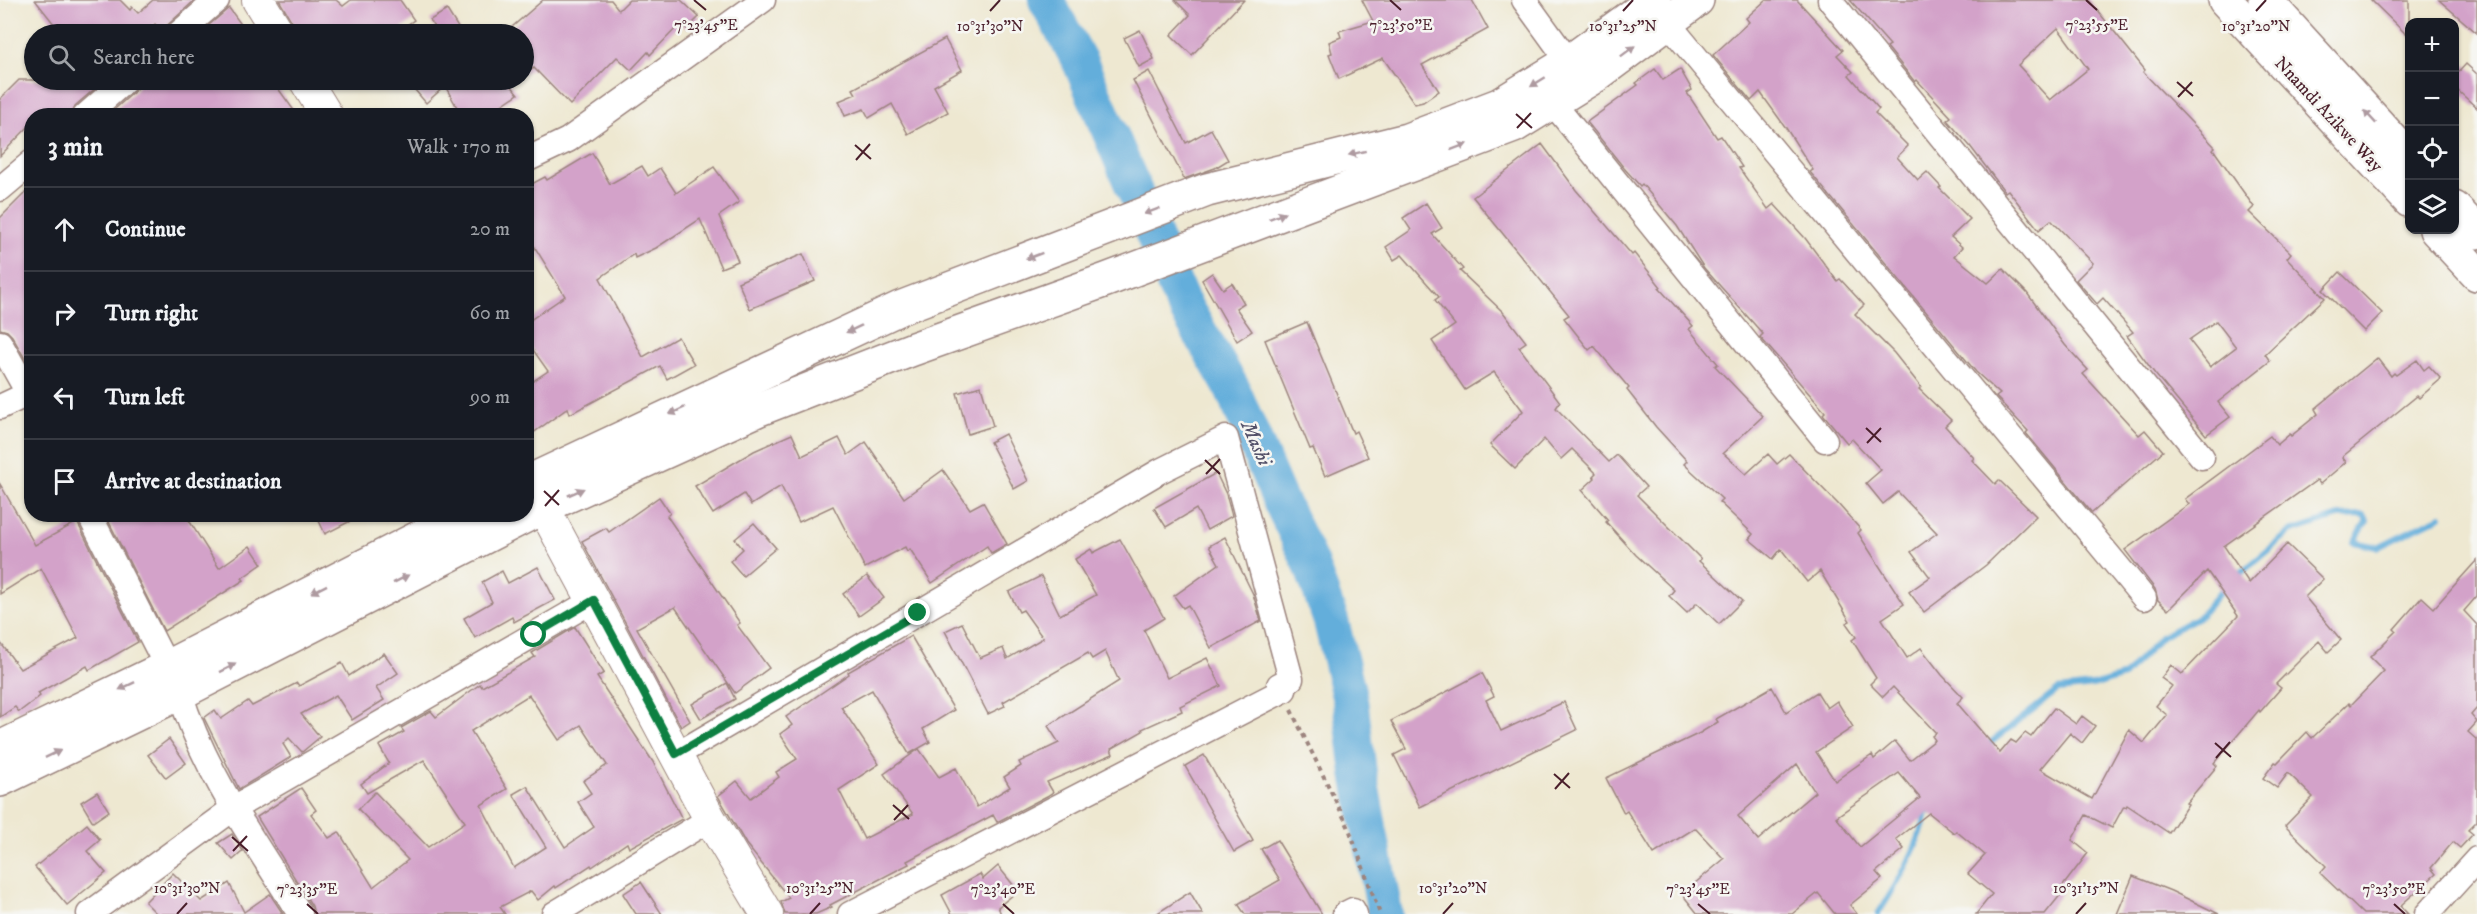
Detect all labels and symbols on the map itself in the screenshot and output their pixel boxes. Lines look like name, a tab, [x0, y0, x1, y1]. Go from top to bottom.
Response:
text: 7°23'45"E	[674, 16, 738, 35]
text: 7°23'50"E	[1369, 16, 1433, 35]
text: 7°23'55"E	[2066, 16, 2129, 35]
text: 10°31'30"N	[957, 17, 1023, 36]
text: 10°31'25"N	[1589, 17, 1657, 36]
text: 10°31'20"N	[2222, 17, 2290, 36]
one-way arrow	[1619, 45, 1635, 57]
street label: Nnamdi Azikwe Way	[2269, 53, 2388, 177]
one-way arrow	[1530, 76, 1546, 87]
one-way arrow	[2363, 110, 2377, 124]
one-way arrow	[1450, 142, 1468, 151]
one-way arrow	[1348, 148, 1366, 158]
one-way arrow	[1143, 207, 1161, 216]
one-way arrow	[1268, 211, 1286, 220]
one-way arrow	[1025, 251, 1043, 261]
one-way arrow	[845, 325, 862, 334]
one-way arrow	[668, 407, 685, 416]
water label: Mashi	[1234, 415, 1277, 472]
one-way arrow	[567, 488, 584, 497]
one-way arrow	[393, 575, 410, 584]
one-way arrow	[311, 584, 328, 594]
route end	[904, 599, 930, 625]
route start	[520, 621, 546, 647]
one-way arrow	[219, 663, 236, 673]
one-way arrow	[118, 682, 135, 691]
one-way arrow	[44, 750, 61, 759]
text: 10°31'30"N	[154, 879, 220, 898]
text: 10°31'25"N	[786, 879, 854, 898]
text: 10°31'20"N	[1419, 879, 1487, 898]
text: 10°31'15"N	[2053, 879, 2119, 898]
text: 7°23'35"E	[277, 880, 338, 899]
text: 7°23'40"E	[971, 880, 1036, 899]
text: 7°23'45"E	[1666, 880, 1730, 899]
text: 7°23'50"E	[2362, 880, 2426, 899]

